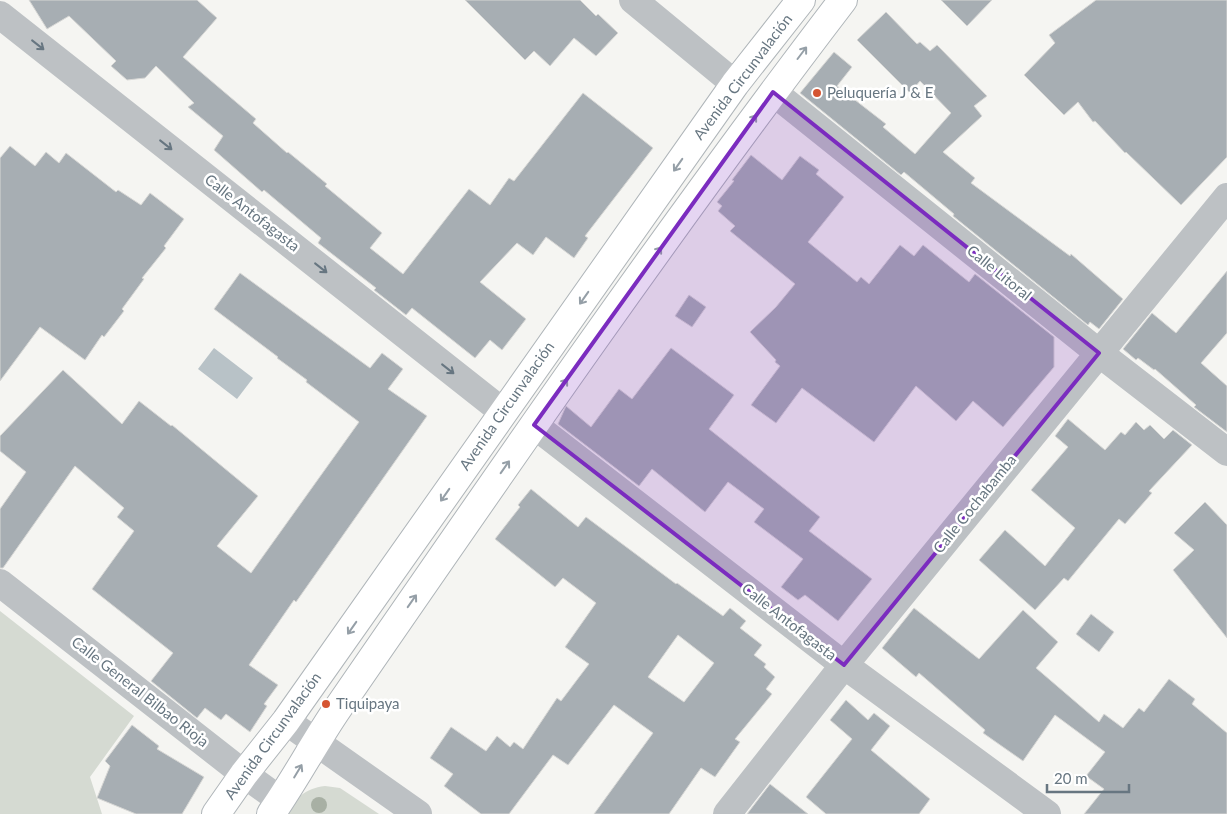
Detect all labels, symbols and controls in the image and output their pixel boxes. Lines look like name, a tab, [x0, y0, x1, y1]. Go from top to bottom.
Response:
street label: Avenida Circunvalación	[689, 10, 795, 143]
one-way arrow	[31, 39, 44, 50]
one-way arrow	[797, 47, 808, 60]
place label: Peluquería J & E	[827, 83, 933, 101]
marker: Peluquería J & E	[811, 87, 823, 99]
one-way arrow	[747, 114, 757, 128]
one-way arrow	[159, 140, 172, 151]
one-way arrow	[673, 158, 683, 172]
street label: Calle Antofagasta	[202, 170, 304, 255]
street label: Calle Litoral	[964, 241, 1036, 304]
one-way arrow	[652, 246, 662, 260]
one-way arrow	[314, 262, 327, 273]
one-way arrow	[579, 291, 589, 305]
street label: Avenida Circunvalación	[455, 338, 557, 473]
one-way arrow	[441, 363, 454, 374]
one-way arrow	[557, 379, 568, 392]
street label: Calle Cochabamba	[929, 450, 1020, 556]
one-way arrow	[500, 460, 510, 474]
one-way arrow	[440, 488, 450, 502]
street label: Calle Antofagasta	[739, 579, 841, 664]
one-way arrow	[407, 594, 417, 608]
one-way arrow	[347, 620, 357, 634]
street label: Calle General Bilbao Rioja	[69, 632, 213, 750]
street label: Avenida Circunvalación	[220, 668, 324, 803]
place label: Tiquipaya	[336, 694, 400, 712]
marker: Tiquipaya	[320, 698, 332, 710]
scale bar	[1047, 762, 1130, 794]
one-way arrow	[293, 765, 303, 779]
text: 20 m	[1054, 769, 1088, 787]

